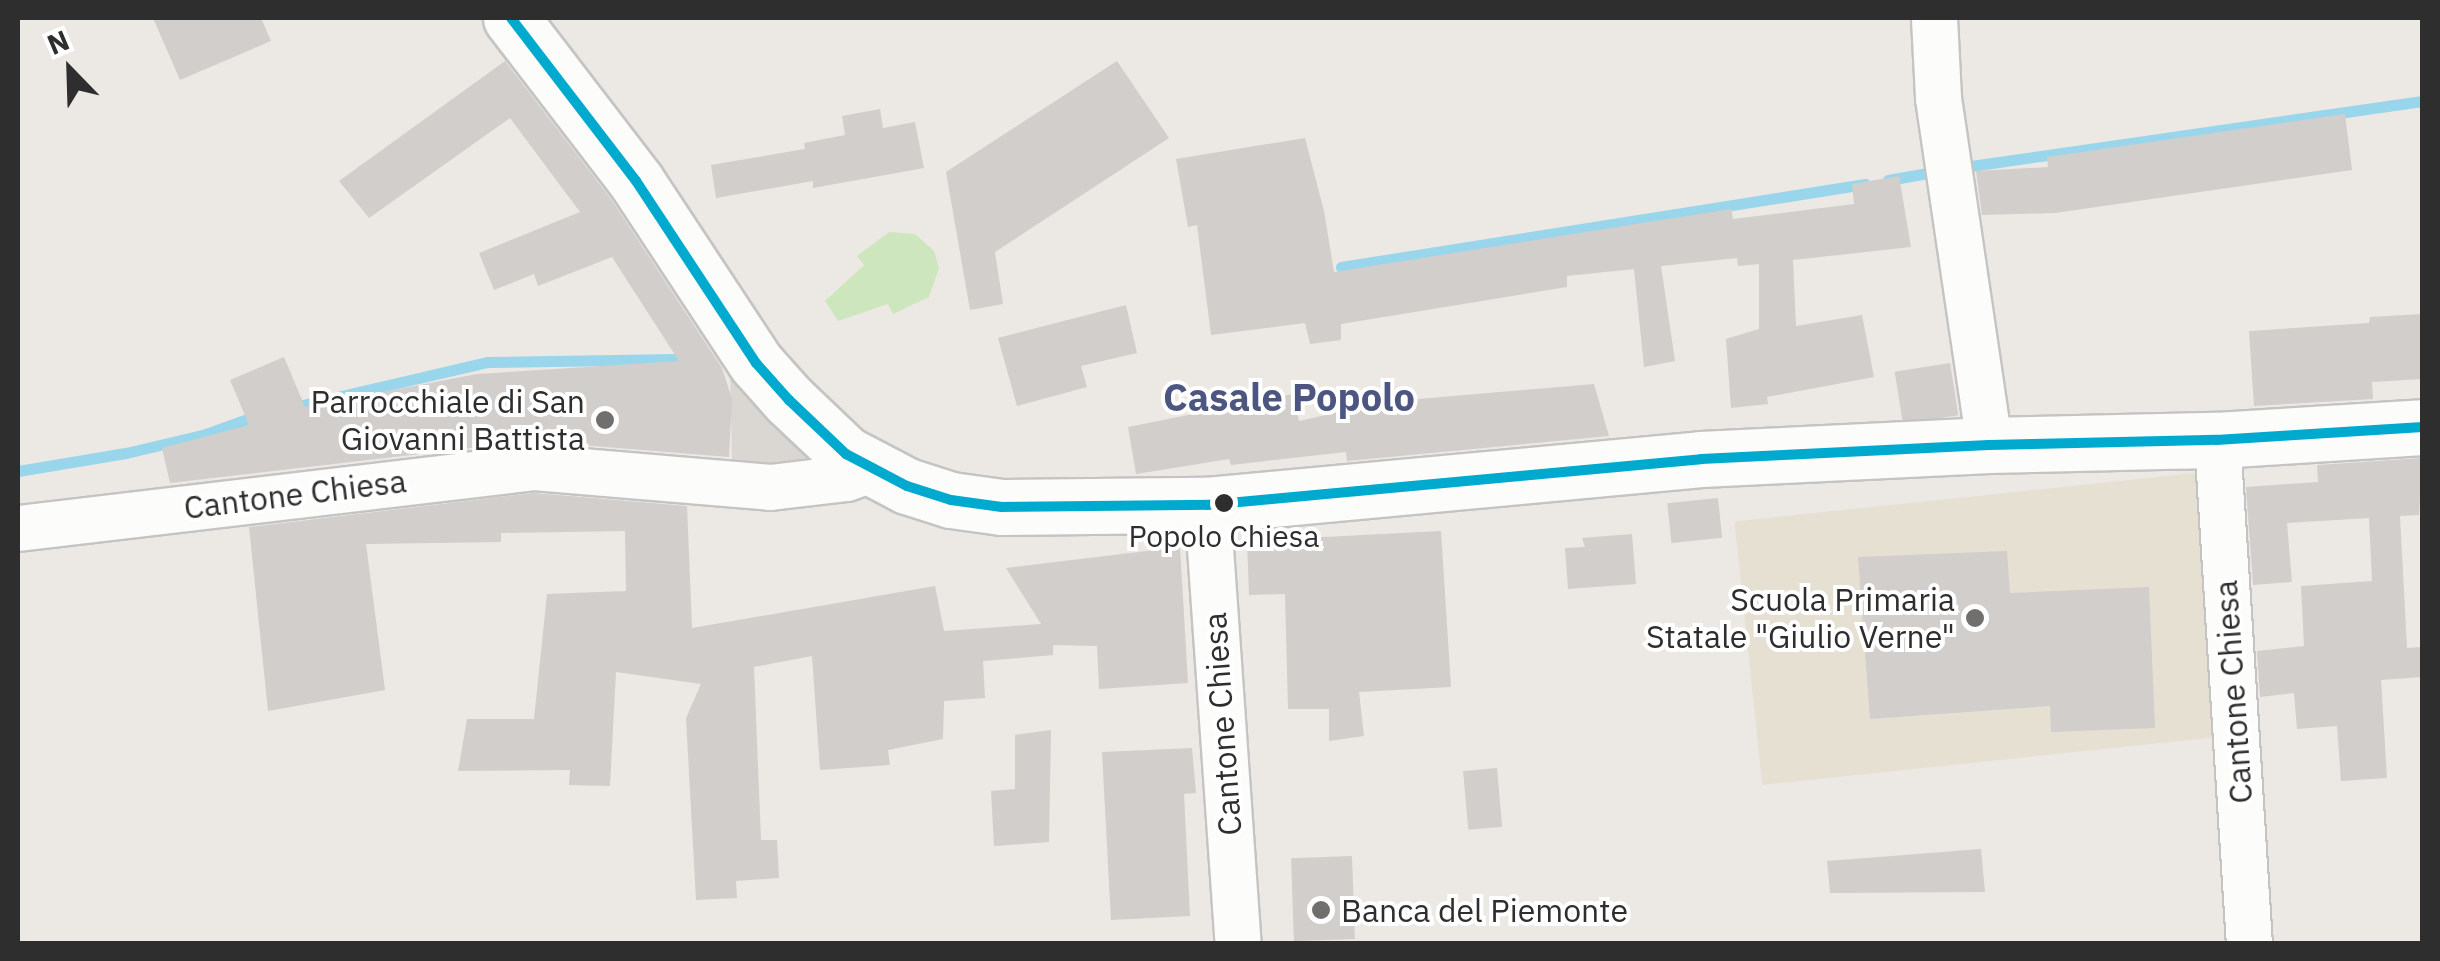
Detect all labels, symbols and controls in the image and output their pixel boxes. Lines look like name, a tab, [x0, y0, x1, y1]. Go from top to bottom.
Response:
north arrow	[20, 20, 120, 120]
text: N	[42, 21, 75, 63]
district label: Casale Popolo	[1163, 374, 1415, 420]
place label: Parrocchiale di San Giovanni Battista	[311, 383, 585, 458]
marker: Parrocchiale di San Giovanni Battista	[594, 409, 616, 431]
street label: Cantone Chiesa	[182, 461, 408, 527]
marker: Popolo Chiesa	[1214, 493, 1234, 513]
place label: Popolo Chiesa	[1129, 518, 1319, 554]
street label: Cantone Chiesa	[2206, 579, 2260, 805]
place label: Scuola Primaria Statale "Giulio Verne"	[1646, 581, 1955, 656]
marker: Scuola Primaria Statale "Giulio Verne"	[1964, 607, 1986, 629]
street label: Cantone Chiesa	[1195, 611, 1249, 837]
place label: Banca del Piemonte	[1341, 891, 1628, 929]
marker: Banca del Piemonte	[1310, 899, 1332, 921]

